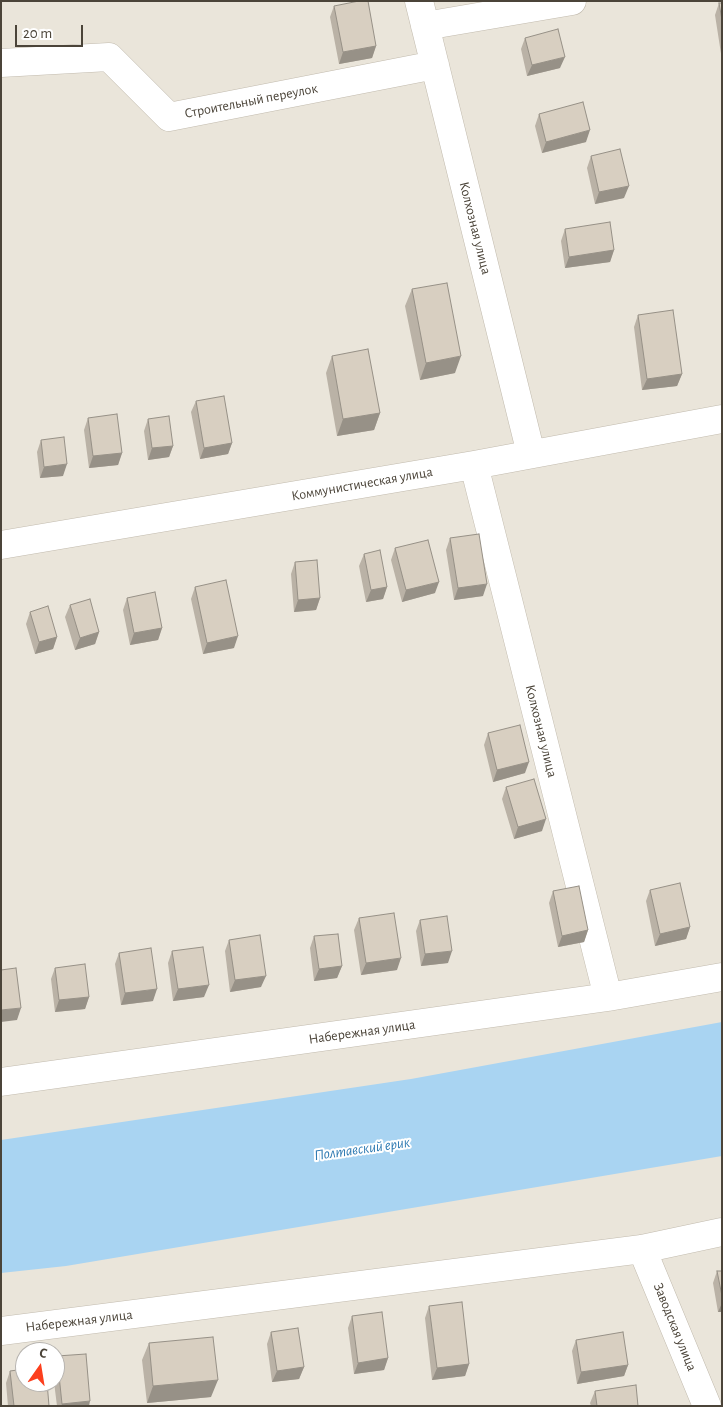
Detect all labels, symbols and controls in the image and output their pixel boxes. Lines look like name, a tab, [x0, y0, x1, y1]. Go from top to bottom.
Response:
scale bar	[18, 15, 85, 47]
text: 20 m	[23, 26, 52, 41]
street label: Строительный переулок	[183, 80, 319, 122]
street label: Колхозная улица	[455, 180, 495, 276]
street label: Коммунистическая улица	[290, 463, 434, 505]
street label: Колхозная улица	[521, 683, 561, 779]
street label: Набережная улица	[307, 1016, 417, 1048]
water label: Полтавский ерик	[313, 1133, 411, 1165]
street label: Заводская улица	[650, 1280, 700, 1374]
street label: Набережная улица	[24, 1306, 134, 1336]
north arrow	[15, 1342, 65, 1392]
text: С	[38, 1346, 48, 1361]

